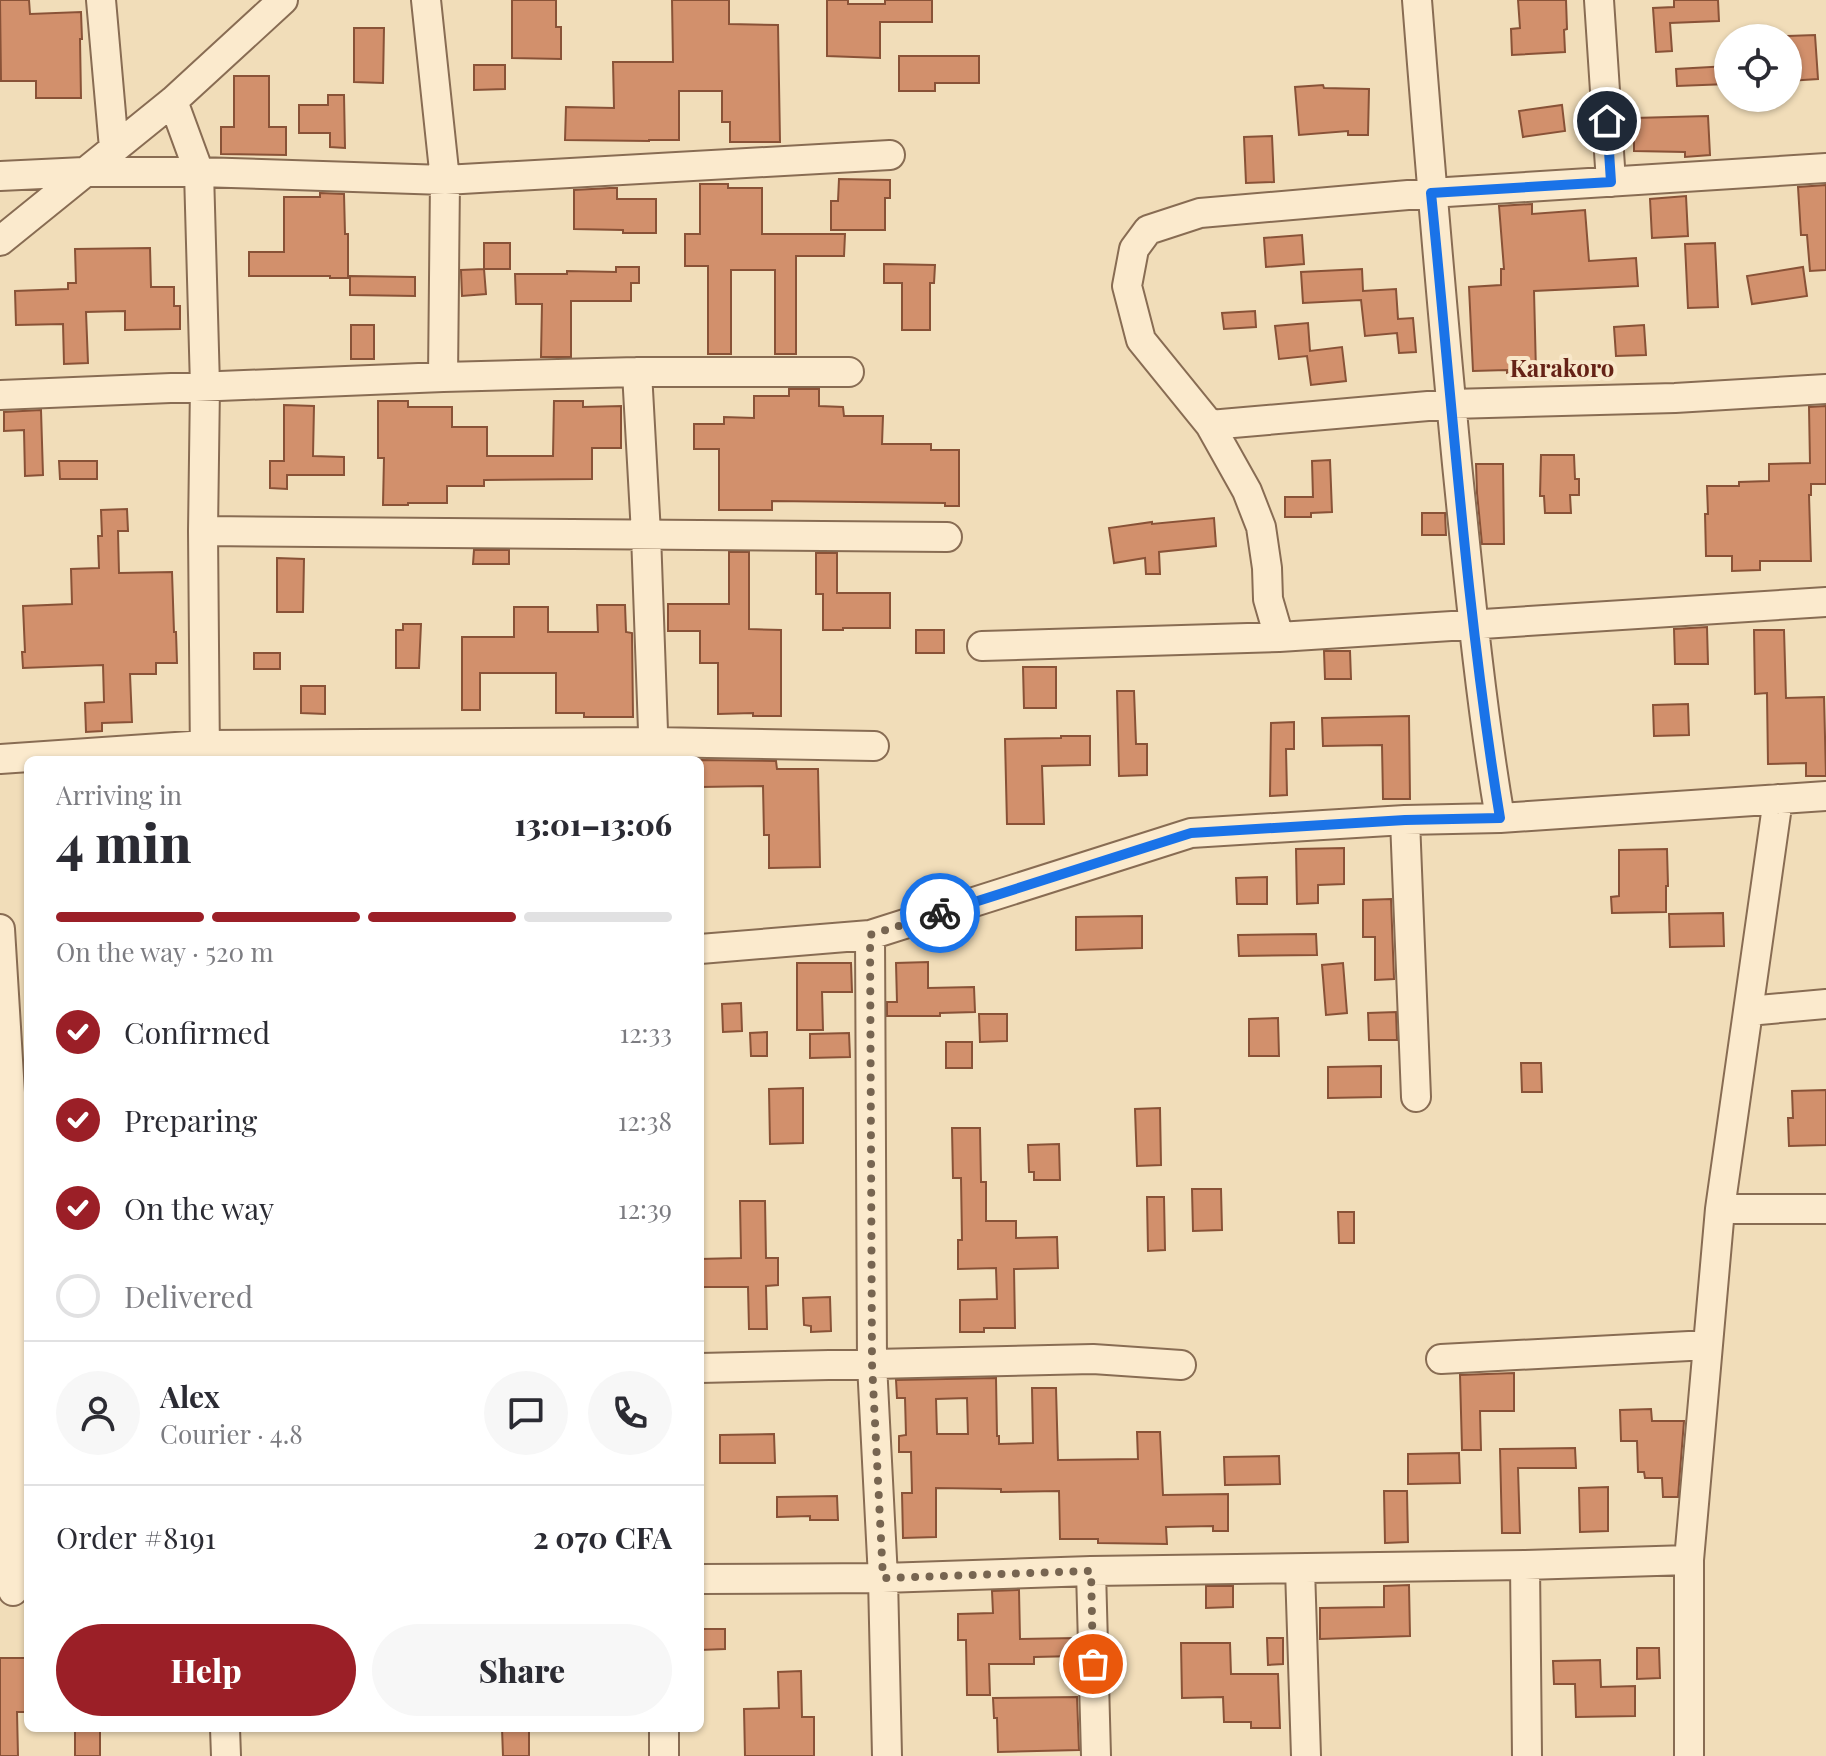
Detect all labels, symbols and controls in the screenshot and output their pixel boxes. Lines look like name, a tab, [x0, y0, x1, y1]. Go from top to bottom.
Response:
map controls	[1714, 24, 1802, 112]
button: locate	[1714, 24, 1802, 112]
pin	[1573, 87, 1641, 155]
icon: home	[1585, 99, 1629, 143]
district label: Karakoro	[1510, 351, 1614, 383]
text: Arriving in	[56, 777, 182, 812]
text: 13:01–13:06	[515, 804, 672, 844]
text: 4 min	[56, 807, 191, 876]
courier	[900, 873, 980, 953]
icon: bike	[918, 891, 962, 935]
text: On the way · 520 m	[56, 934, 274, 969]
icon: check	[56, 1010, 100, 1054]
text: Confirmed	[124, 1012, 270, 1052]
text: 12:33	[620, 1015, 672, 1050]
icon: check	[56, 1098, 100, 1142]
text: Preparing	[124, 1100, 257, 1140]
text: 12:38	[618, 1103, 672, 1138]
icon: check	[56, 1186, 100, 1230]
text: On the way	[124, 1188, 274, 1228]
text: 12:39	[618, 1191, 672, 1226]
text: Delivered	[124, 1276, 253, 1316]
button: person	[56, 1371, 140, 1455]
button: chat	[484, 1371, 568, 1455]
button: phone	[588, 1371, 672, 1455]
text: Alex	[160, 1376, 220, 1416]
text: Courier · 4.8	[160, 1416, 303, 1451]
text: Order #8191	[56, 1517, 216, 1557]
text: 2 070 CFA	[533, 1517, 672, 1557]
button: Help	[56, 1624, 356, 1716]
button: Share	[372, 1624, 672, 1716]
pin	[1059, 1630, 1127, 1698]
icon: bag	[1071, 1642, 1115, 1686]

